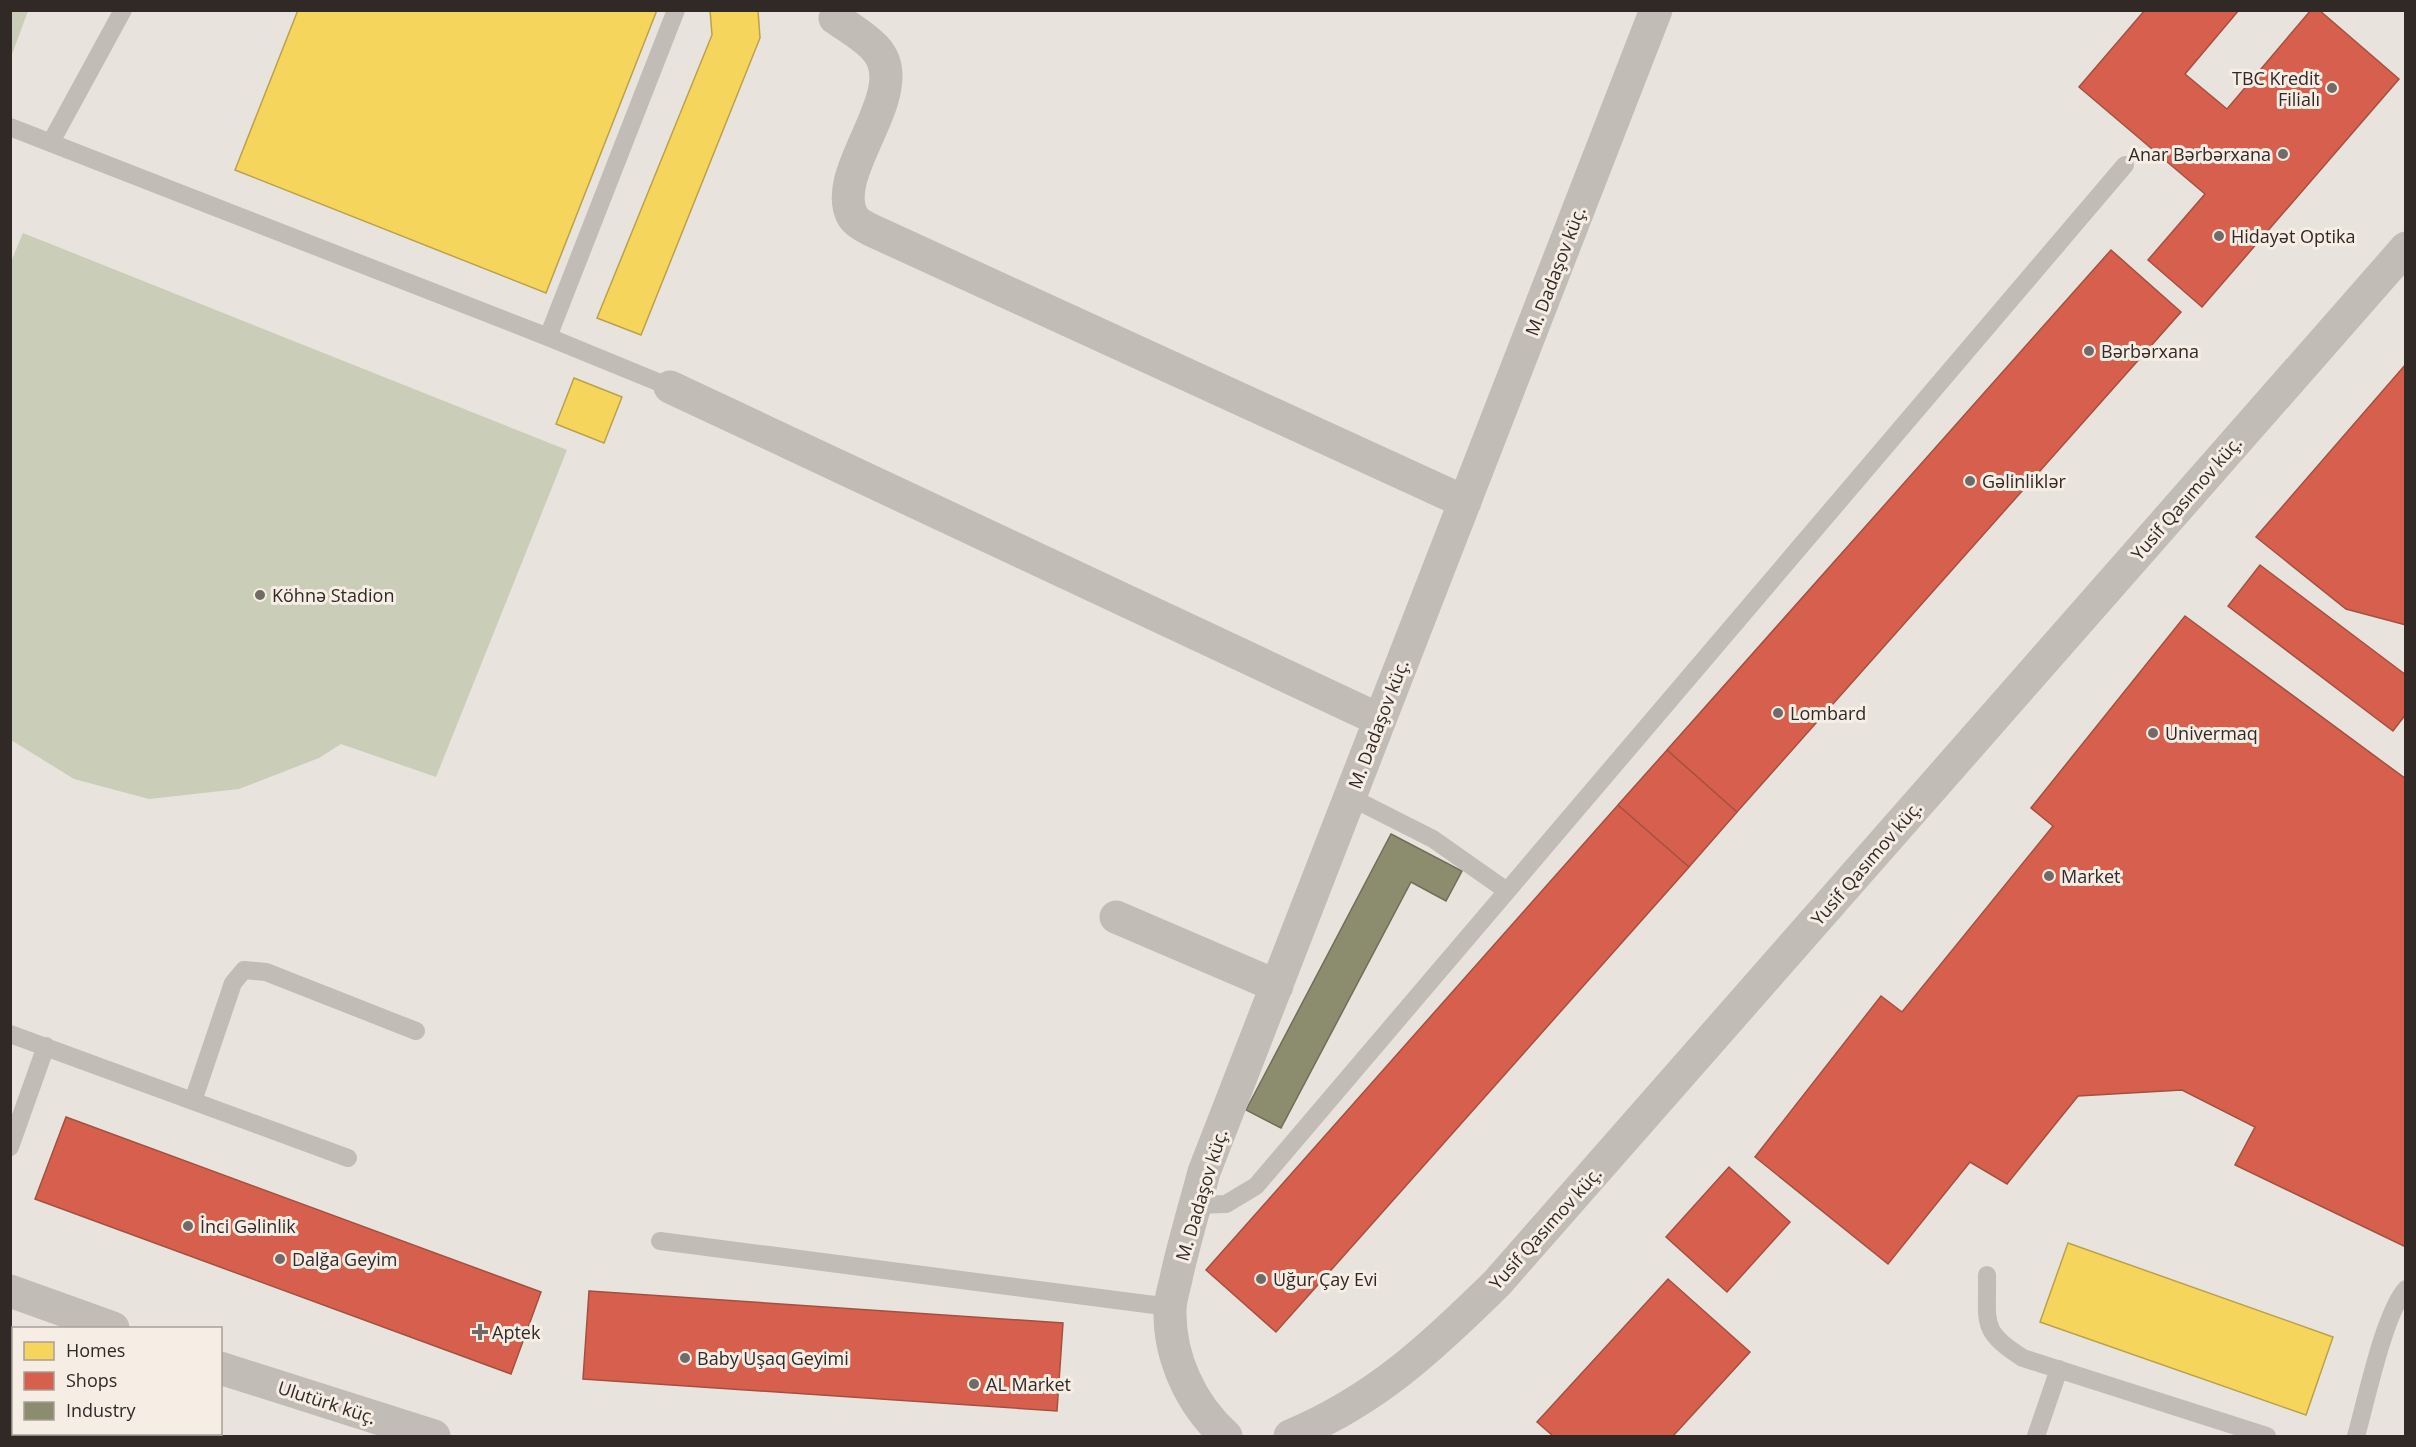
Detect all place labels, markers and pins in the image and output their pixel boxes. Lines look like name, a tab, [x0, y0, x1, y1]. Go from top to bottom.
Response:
place label: TBC Kredit Filialı	[2232, 66, 2320, 111]
marker: TBC Kredit Filialı	[2325, 81, 2339, 95]
place label: Anar Bərbərxana	[2129, 142, 2271, 166]
marker: Anar Bərbərxana	[2276, 147, 2290, 161]
place label: Hidayət Optika	[2231, 224, 2355, 248]
marker: Hidayət Optika	[2212, 229, 2226, 243]
place label: Bərbərxana	[2101, 339, 2199, 363]
marker: Bərbərxana	[2082, 344, 2096, 358]
place label: Gəlinliklər	[1982, 469, 2067, 493]
marker: Gəlinliklər	[1963, 474, 1977, 488]
place label: Köhnə Stadion	[272, 583, 394, 607]
marker: Köhnə Stadion	[253, 588, 267, 602]
place label: Lombard	[1790, 701, 1866, 725]
marker: Lombard	[1771, 706, 1785, 720]
place label: Univermaq	[2165, 721, 2258, 745]
marker: Univermaq	[2146, 726, 2160, 740]
place label: Market	[2061, 864, 2121, 888]
marker: Market	[2042, 869, 2056, 883]
place label: İnci Gəlinlik	[200, 1214, 296, 1238]
marker: İnci Gəlinlik	[181, 1219, 195, 1233]
place label: Dalğa Geyim	[292, 1247, 397, 1271]
marker: Dalğa Geyim	[273, 1252, 287, 1266]
place label: Uğur Çay Evi	[1273, 1267, 1378, 1291]
marker: Uğur Çay Evi	[1254, 1272, 1268, 1286]
place label: Aptek	[492, 1320, 541, 1344]
marker: Aptek	[473, 1325, 487, 1339]
place label: Baby Uşaq Geyimi	[697, 1346, 849, 1370]
marker: Baby Uşaq Geyimi	[678, 1351, 692, 1365]
place label: AL Market	[986, 1372, 1071, 1396]
marker: AL Market	[967, 1377, 981, 1391]

